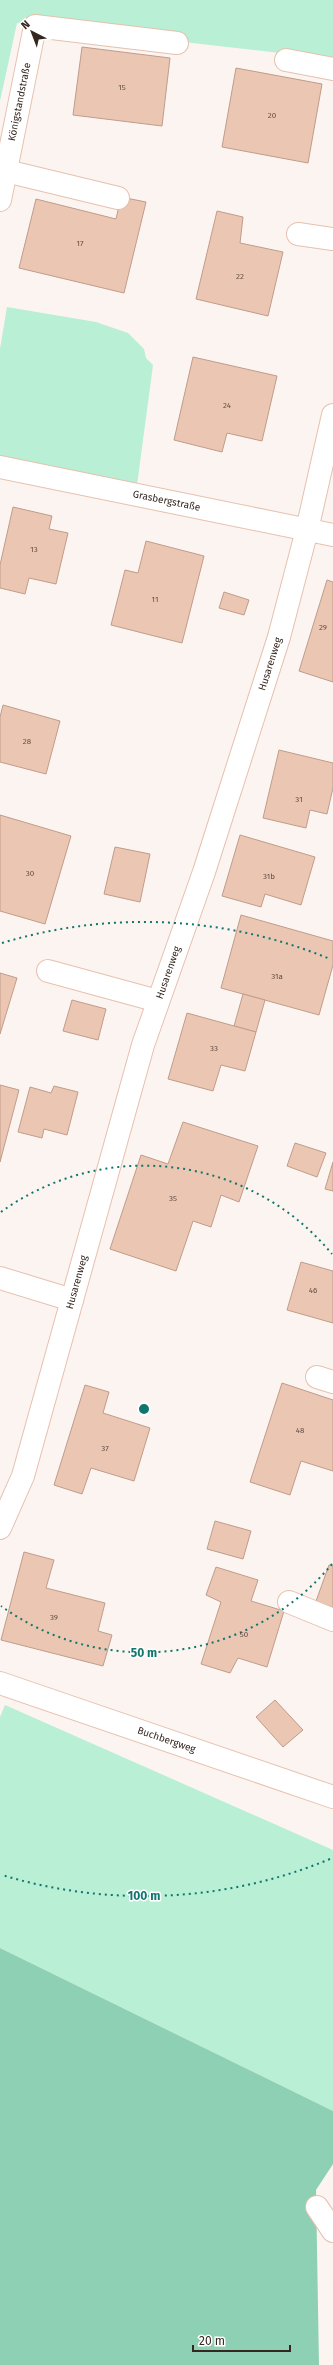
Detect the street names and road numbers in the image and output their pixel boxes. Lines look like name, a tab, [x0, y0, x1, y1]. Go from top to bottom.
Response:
street label: Königstandstraße	[6, 62, 33, 142]
street label: Grasbergstraße	[132, 488, 201, 514]
street label: Husarenweg	[256, 635, 285, 692]
street label: Husarenweg	[154, 944, 184, 1001]
street label: Husarenweg	[64, 1253, 90, 1311]
street label: Buchbergweg	[136, 1724, 198, 1756]

